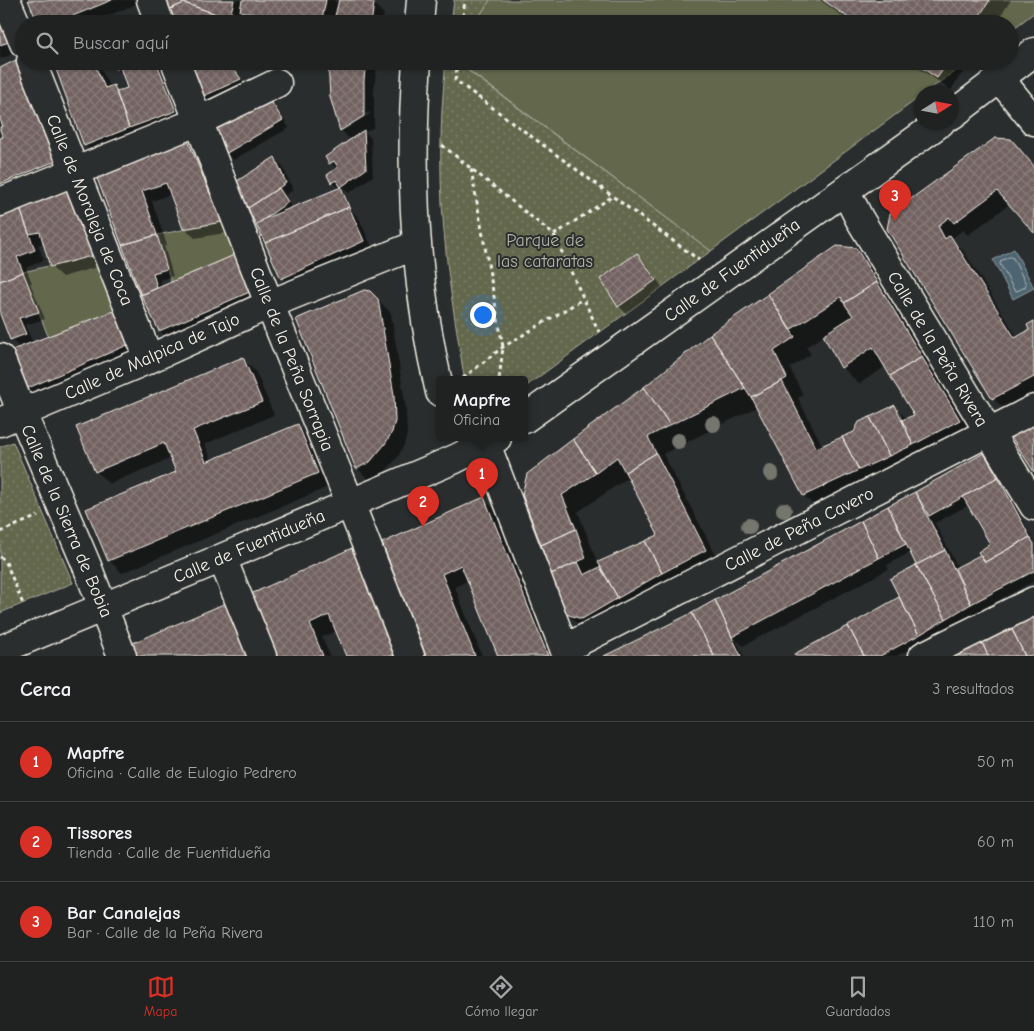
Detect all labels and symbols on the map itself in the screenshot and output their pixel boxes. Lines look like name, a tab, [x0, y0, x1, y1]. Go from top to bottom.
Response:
north arrow	[914, 85, 959, 130]
street label: Calle de Moraleja de Coca	[42, 112, 138, 309]
pin: 3	[879, 180, 911, 221]
street label: Calle de Fuentidueña	[660, 214, 804, 327]
park label: Parque de las cataratas	[497, 230, 593, 272]
street label: Calle de la Peña Sorrapia	[245, 264, 338, 454]
street label: Calle de la Peña Rivera	[883, 268, 992, 431]
your location	[470, 302, 496, 328]
street label: Calle de Malpica de Tajo	[62, 308, 243, 405]
street label: Calle de la Sierra de Bobia	[16, 422, 117, 621]
pin: 1	[466, 458, 498, 499]
street label: Calle de Peña Cavero	[721, 483, 877, 576]
pin: 2	[407, 486, 439, 527]
street label: Calle de Fuentidueña	[170, 505, 328, 588]

